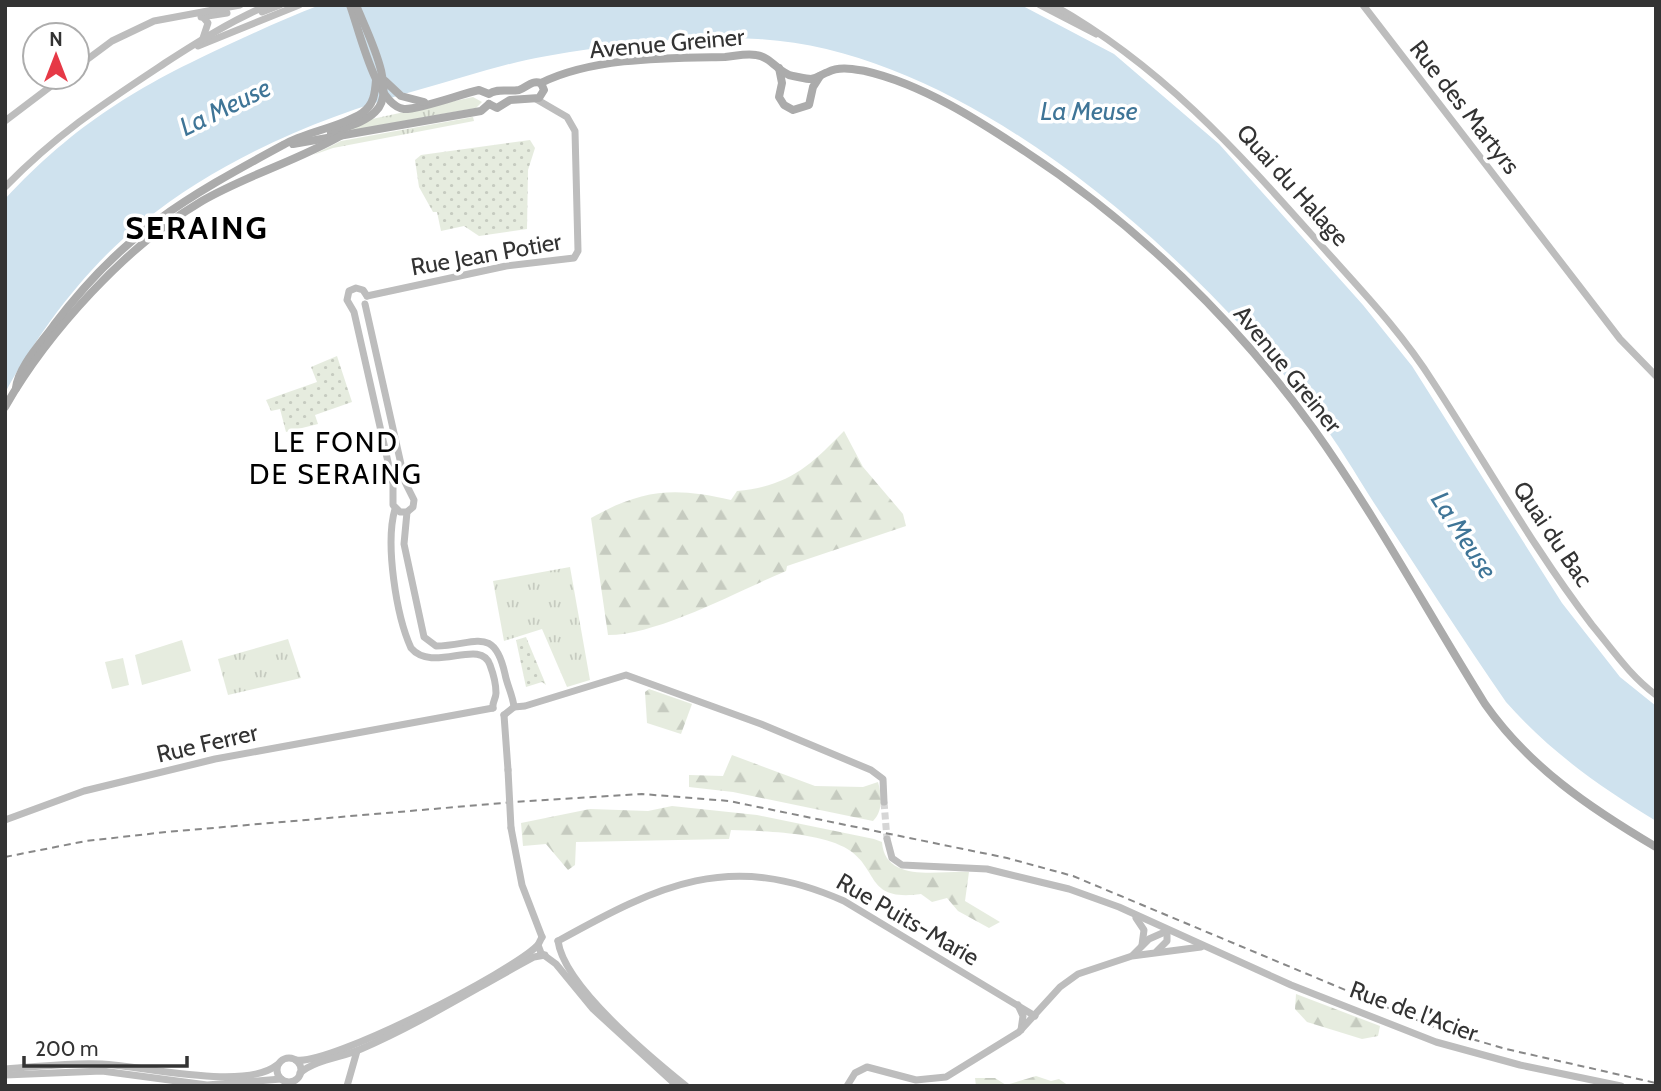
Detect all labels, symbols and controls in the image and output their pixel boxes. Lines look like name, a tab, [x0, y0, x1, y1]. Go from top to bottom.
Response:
north arrow	[21, 21, 91, 91]
street label: Avenue Greiner	[588, 22, 746, 64]
text: N	[49, 28, 63, 51]
street label: Rue des Martyrs	[1404, 34, 1526, 180]
water label: La Meuse	[174, 71, 276, 143]
water label: La Meuse	[1040, 95, 1138, 127]
street label: Quai du Halage	[1231, 118, 1355, 252]
district label: SERAING	[125, 208, 269, 247]
street label: Rue Jean Potier	[408, 226, 564, 282]
street label: Avenue Greiner	[1228, 299, 1348, 439]
district label: LE FOND DE SERAING	[249, 425, 423, 491]
street label: Quai du Bac	[1507, 476, 1599, 592]
water label: La Meuse	[1424, 485, 1504, 585]
street label: Rue Ferrer	[154, 717, 261, 769]
street label: Rue Puits-Marie	[832, 867, 984, 971]
street label: Rue de l'Acier	[1346, 974, 1482, 1048]
scale bar	[24, 1024, 187, 1068]
text: 200 m	[35, 1036, 98, 1061]

